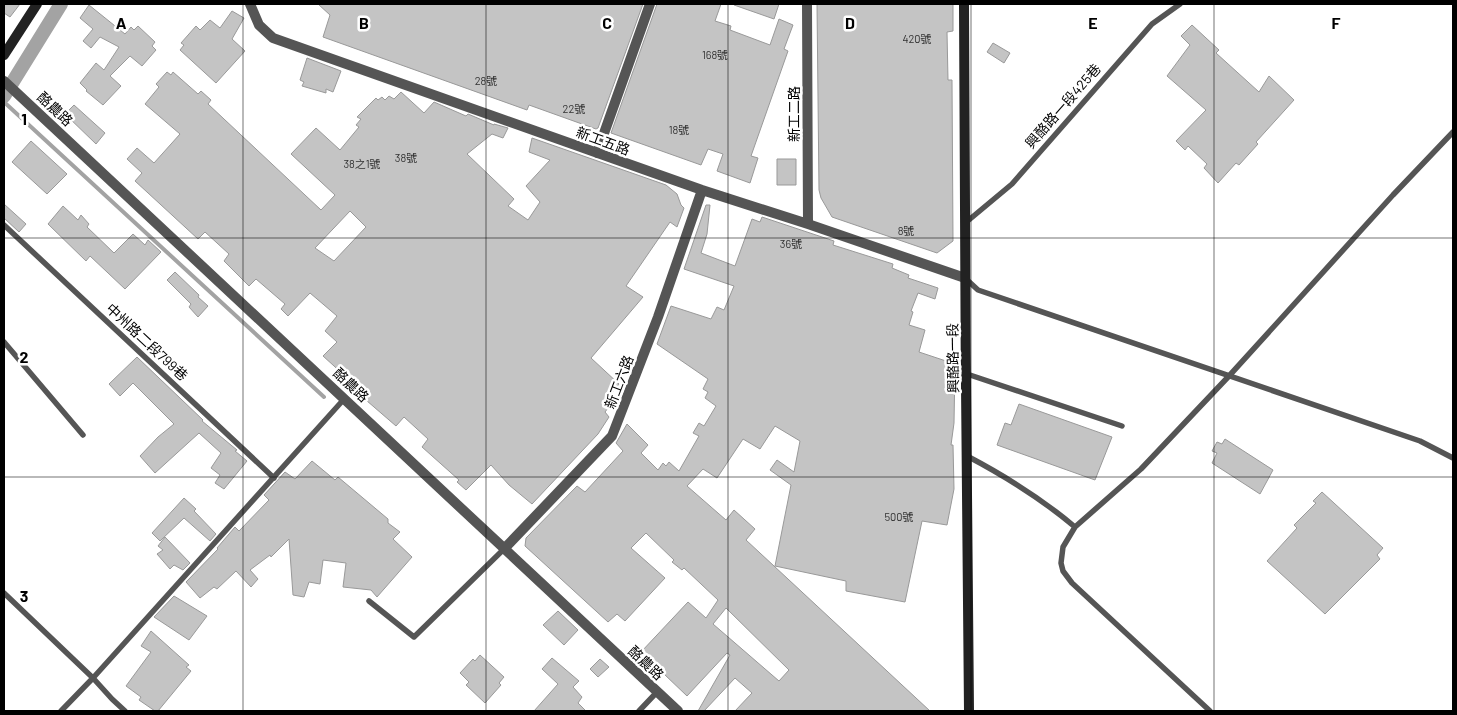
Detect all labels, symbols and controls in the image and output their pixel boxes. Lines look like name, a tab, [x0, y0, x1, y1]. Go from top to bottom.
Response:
text: A	[116, 13, 127, 32]
text: B	[359, 13, 369, 32]
text: C	[602, 13, 612, 32]
text: D	[845, 13, 855, 32]
text: E	[1088, 13, 1098, 32]
text: F	[1332, 13, 1341, 32]
house number: 420號	[902, 32, 932, 45]
house number: 168號	[702, 48, 728, 61]
street label: 興酪路一段425巷	[1021, 60, 1104, 151]
house number: 28號	[475, 74, 497, 87]
street label: 新工二路	[785, 86, 802, 142]
street label: 酪農路	[34, 88, 76, 129]
house number: 22號	[563, 102, 585, 115]
text: 1	[21, 109, 27, 128]
street label: 新工五路	[574, 123, 632, 158]
house number: 18號	[669, 123, 689, 136]
house number: 38號	[395, 151, 417, 164]
house number: 38之1號	[343, 157, 381, 170]
house number: 8號	[898, 224, 914, 237]
house number: 36號	[780, 237, 802, 250]
street label: 中州路二段799巷	[103, 300, 192, 384]
street label: 興酪路一段	[943, 323, 962, 393]
text: 2	[20, 347, 29, 366]
street label: 新工六路	[601, 353, 637, 411]
street label: 酪農路	[330, 364, 372, 405]
house number: 500號	[884, 510, 914, 523]
text: 3	[20, 586, 28, 605]
street label: 酪農路	[625, 642, 667, 683]

